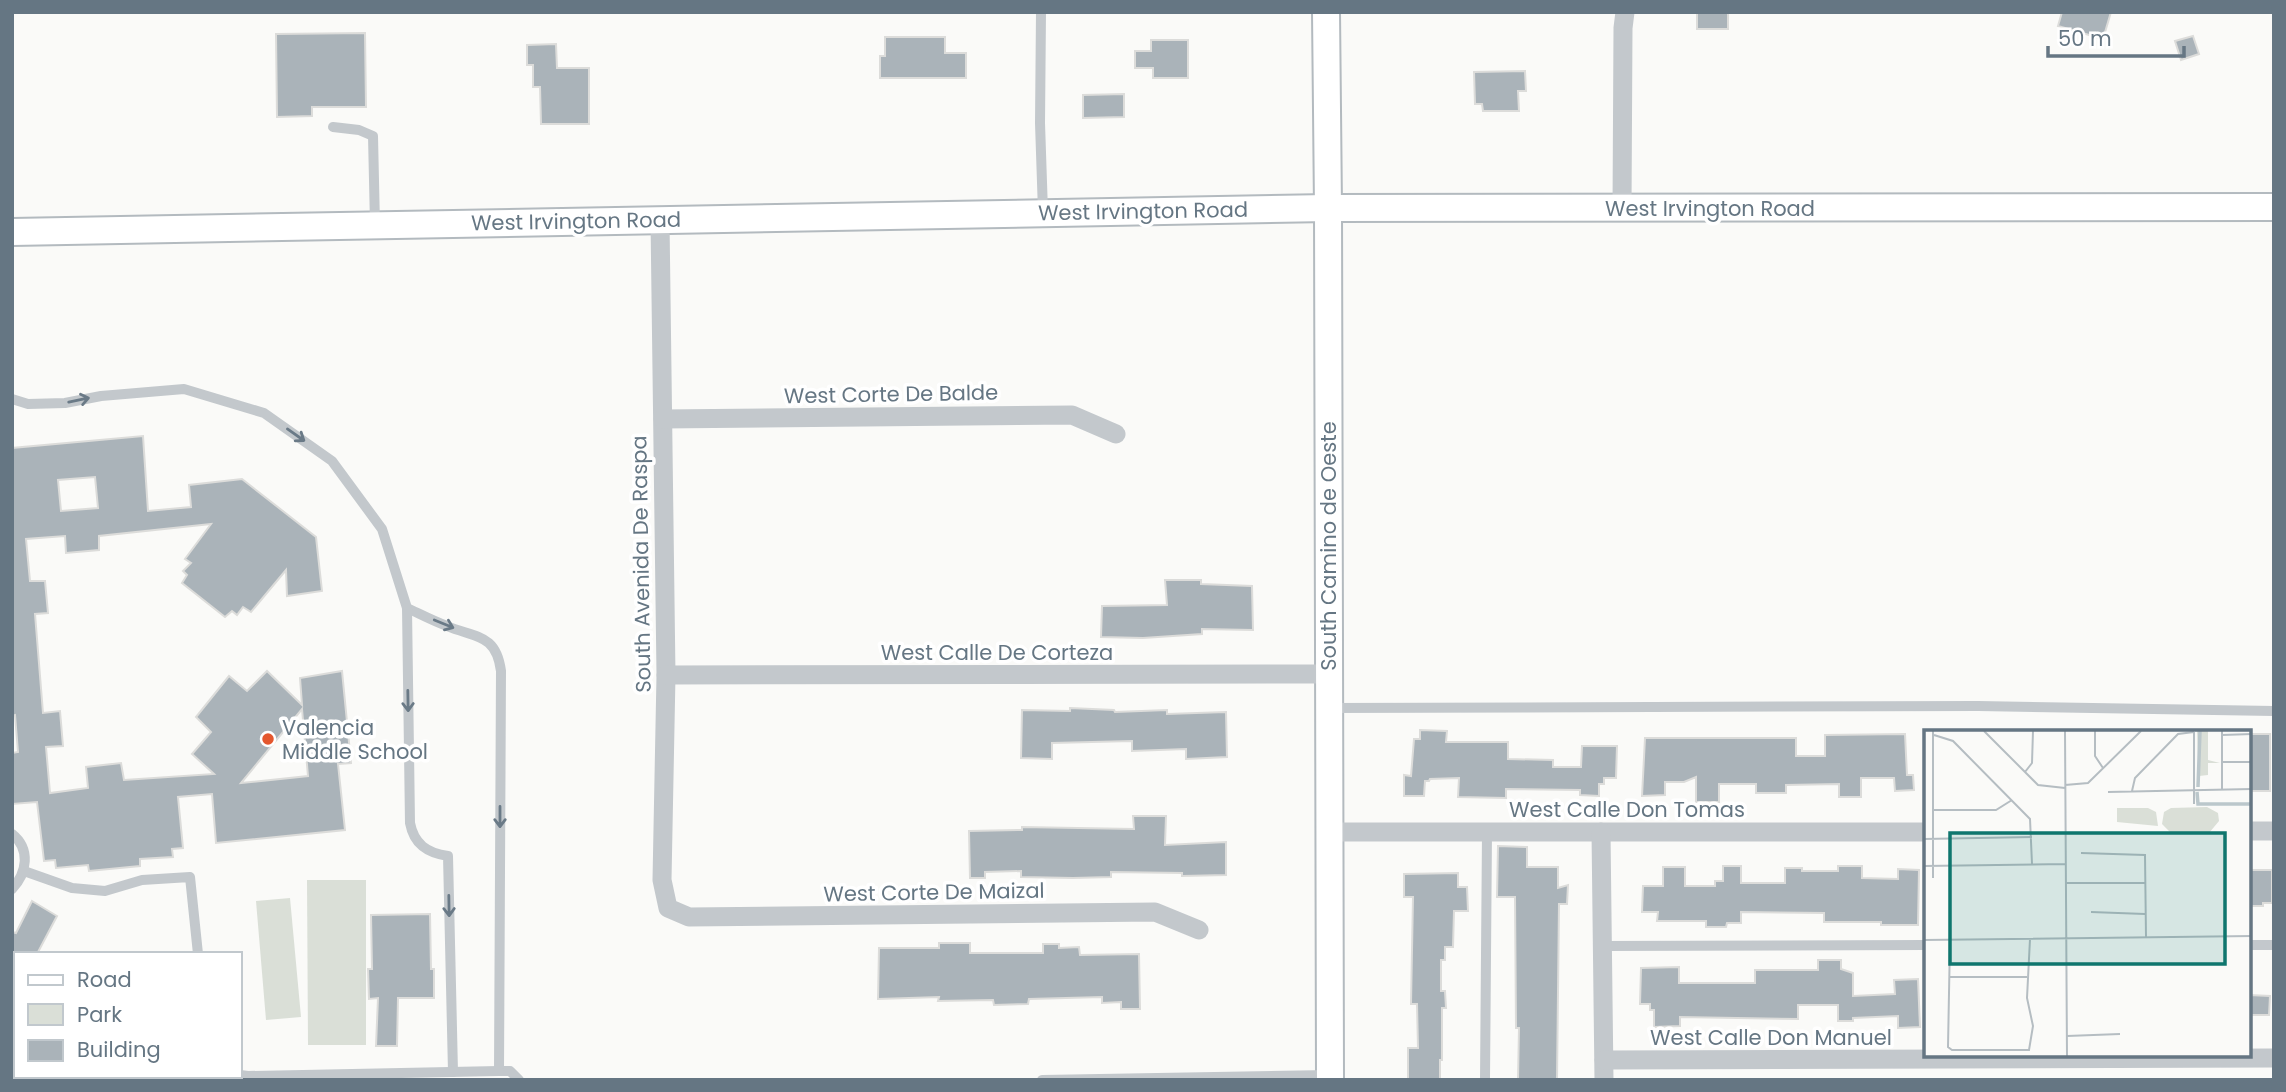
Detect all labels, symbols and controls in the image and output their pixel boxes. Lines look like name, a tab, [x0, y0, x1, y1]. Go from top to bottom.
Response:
scale bar	[2048, 14, 2184, 58]
text: 50 m	[2058, 24, 2112, 53]
street label: West Irvington Road	[1605, 194, 1815, 223]
street label: West Irvington Road	[1038, 195, 1248, 227]
street label: West Irvington Road	[471, 205, 681, 237]
street label: West Corte De Balde	[784, 378, 998, 410]
one-way arrow	[67, 393, 90, 407]
street label: South Camino de Oeste	[1314, 421, 1343, 671]
one-way arrow	[286, 428, 305, 443]
street label: South Avenida De Raspa	[624, 435, 658, 693]
one-way arrow	[433, 619, 454, 632]
street label: West Calle De Corteza	[881, 638, 1113, 667]
one-way arrow	[401, 689, 415, 712]
place label: Valencia Middle School	[282, 713, 428, 766]
inset map	[1924, 730, 2251, 1057]
marker: Valencia Middle School	[260, 731, 276, 747]
street label: West Calle Don Tomas	[1509, 795, 1745, 824]
one-way arrow	[493, 806, 507, 829]
street label: West Corte De Maizal	[823, 876, 1045, 908]
one-way arrow	[442, 894, 455, 917]
legend	[14, 952, 242, 1078]
text: Road	[77, 965, 132, 994]
text: Park	[77, 1000, 122, 1029]
street label: West Calle Don Manuel	[1650, 1023, 1892, 1052]
text: Building	[77, 1035, 161, 1064]

